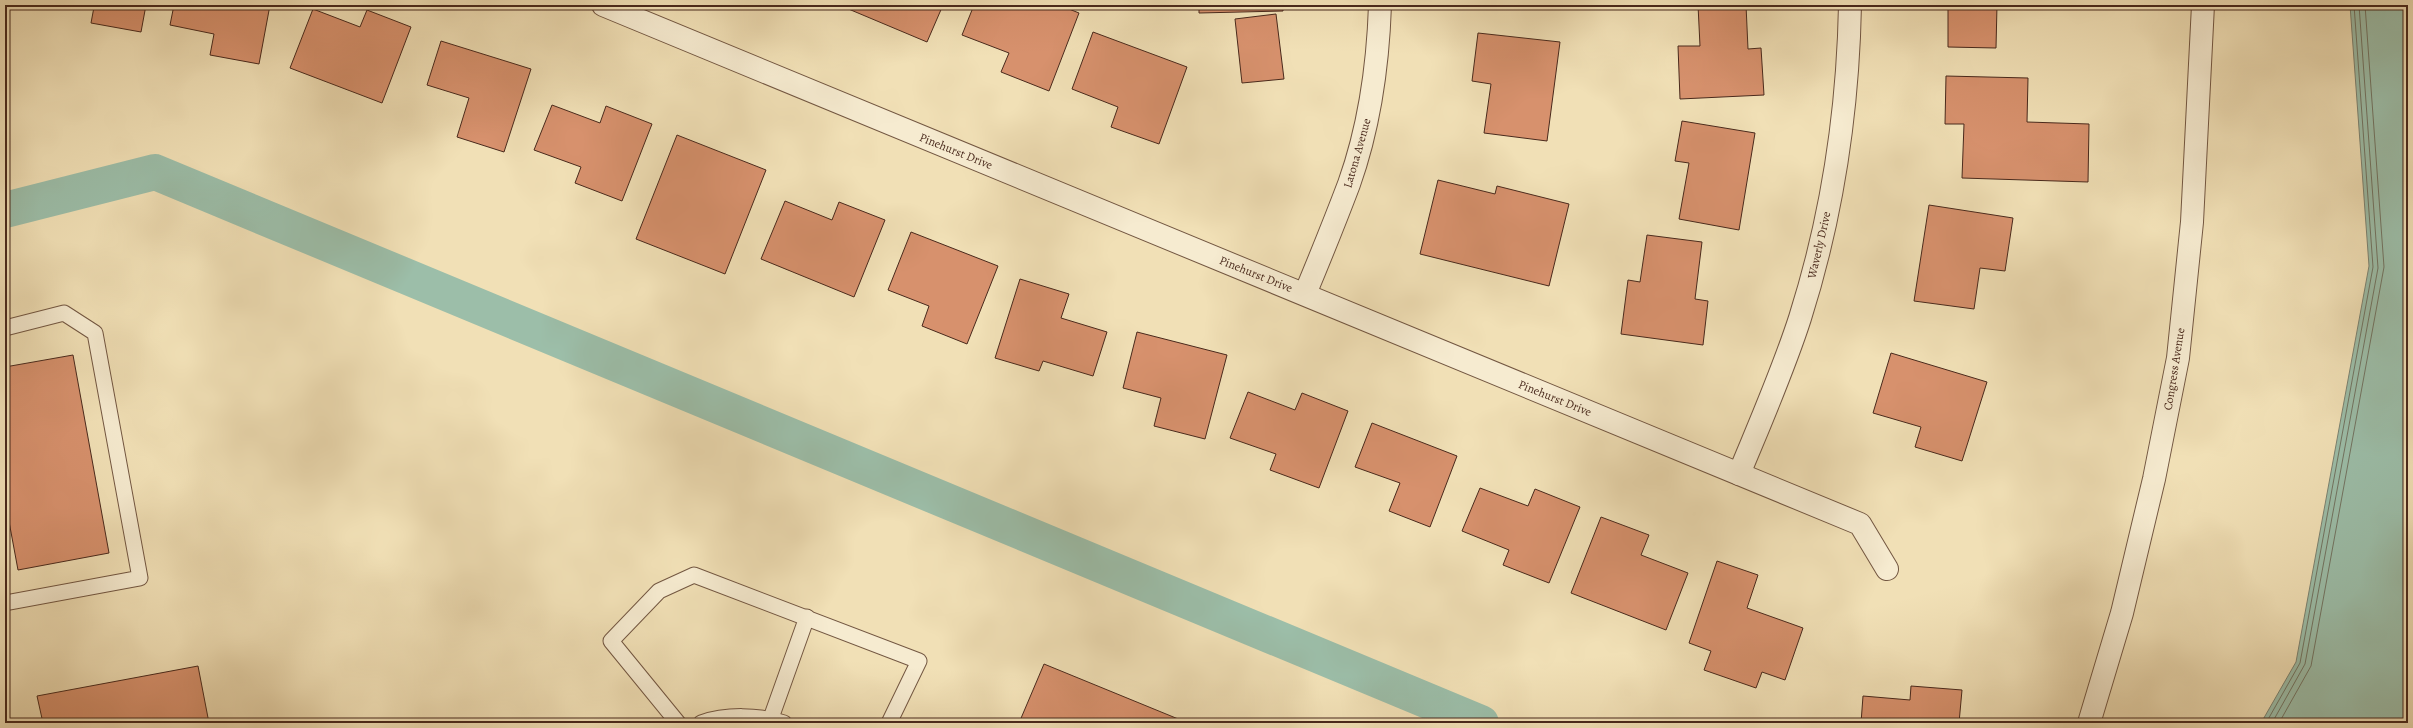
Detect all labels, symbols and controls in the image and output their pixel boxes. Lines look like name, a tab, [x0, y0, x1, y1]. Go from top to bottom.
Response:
street label: Latona Avenue	[1339, 116, 1375, 190]
street label: Pinehurst Drive	[917, 129, 995, 173]
street label: Waverly Drive	[1803, 210, 1834, 281]
street label: Pinehurst Drive	[1217, 252, 1295, 296]
street label: Congress Avenue	[2160, 327, 2188, 411]
street label: Pinehurst Drive	[1516, 376, 1594, 420]

